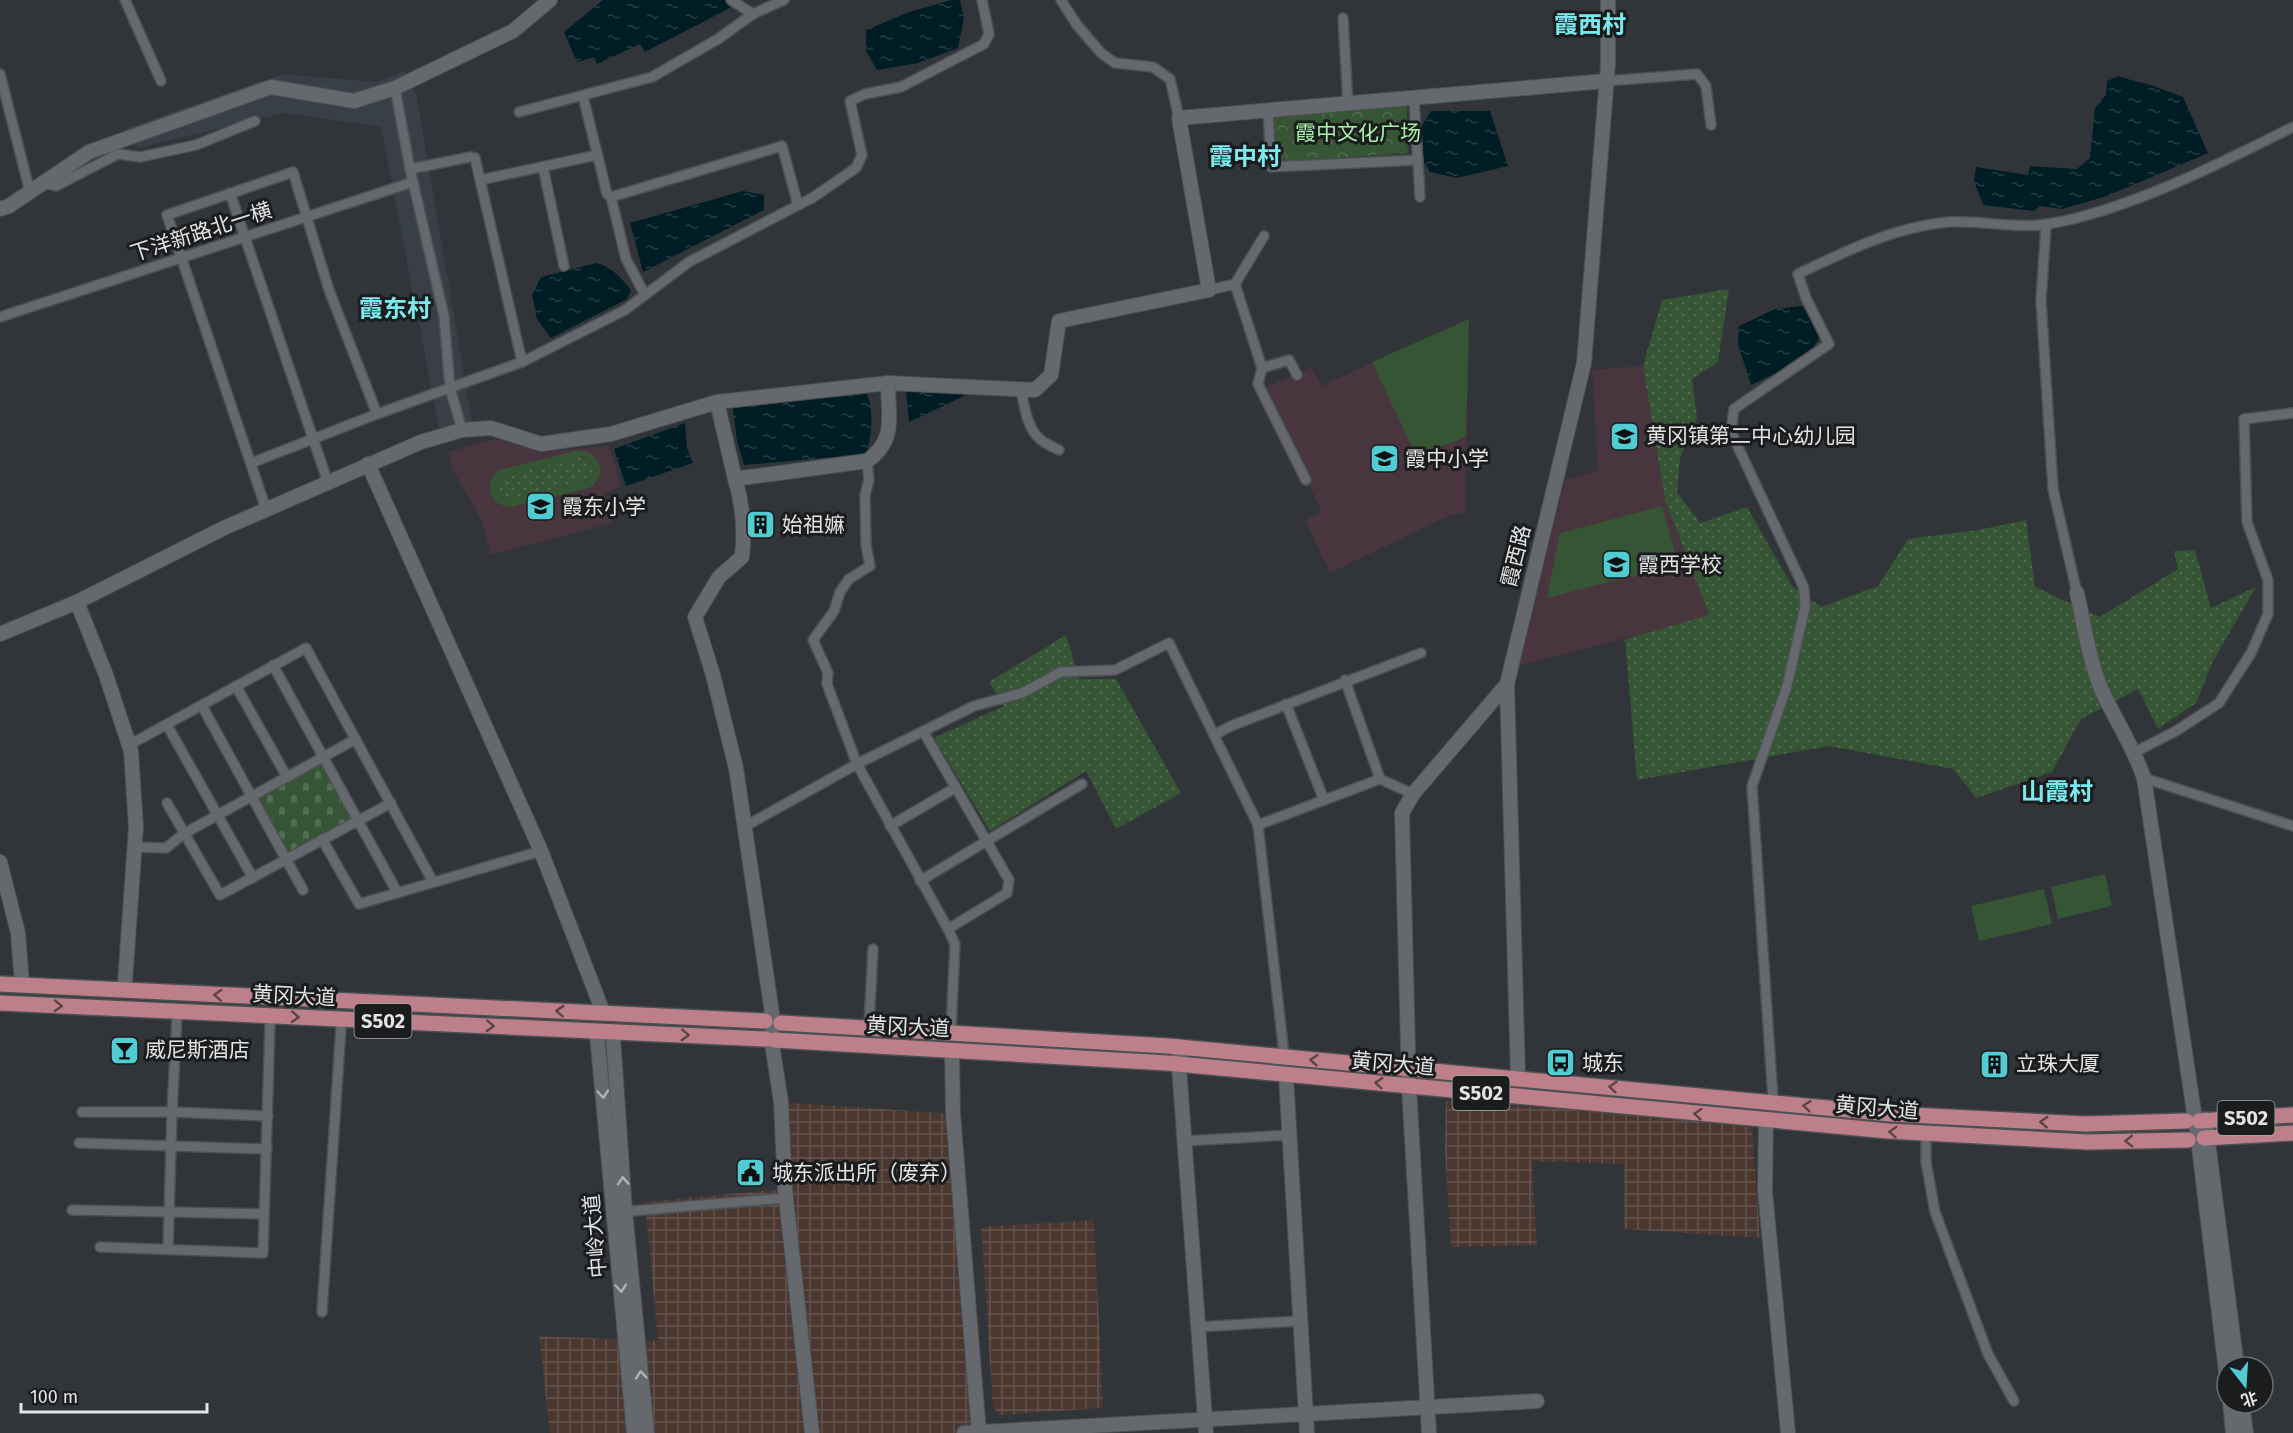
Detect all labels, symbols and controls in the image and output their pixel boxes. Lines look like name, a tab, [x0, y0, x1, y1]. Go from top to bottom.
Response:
district label: 霞西村	[1554, 11, 1626, 39]
park label: 霞中文化广场	[1295, 120, 1421, 146]
district label: 霞中村	[1209, 143, 1281, 171]
street label: 下洋新路北一横	[127, 197, 275, 267]
district label: 霞东村	[359, 295, 431, 323]
school or university icon: 黄冈镇第二中心幼儿园	[1609, 420, 1641, 452]
place label: 黄冈镇第二中心幼儿园	[1646, 423, 1856, 449]
school or university icon: 霞中小学	[1368, 443, 1400, 475]
place label: 霞中小学	[1405, 446, 1489, 472]
school or university icon: 霞东小学	[525, 491, 557, 523]
place label: 霞东小学	[562, 494, 646, 520]
building icon: 始祖嫲	[745, 509, 777, 541]
place label: 始祖嫲	[782, 512, 845, 538]
street label: 霞西路	[1496, 522, 1536, 590]
school or university icon: 霞西学校	[1601, 549, 1633, 581]
place label: 霞西学校	[1638, 552, 1722, 578]
district label: 山霞村	[2021, 778, 2093, 806]
street label: 黄冈大道	[251, 981, 337, 1011]
one-way arrow	[214, 988, 223, 1001]
one-way arrow	[54, 999, 63, 1012]
road number: S502	[354, 1004, 412, 1038]
one-way arrow	[555, 1005, 564, 1018]
one-way arrow	[291, 1010, 300, 1023]
street label: 黄冈大道	[865, 1012, 951, 1042]
one-way arrow	[485, 1019, 494, 1032]
one-way arrow	[680, 1029, 689, 1041]
bar icon: 威尼斯酒店	[108, 1034, 140, 1066]
place label: 威尼斯酒店	[145, 1037, 250, 1063]
street label: 黄冈大道	[1350, 1047, 1436, 1081]
bus stop icon: 城东	[1545, 1047, 1577, 1079]
building icon: 立珠大厦	[1979, 1048, 2011, 1080]
place label: 城东	[1582, 1050, 1624, 1076]
place label: 立珠大厦	[2016, 1051, 2100, 1077]
one-way arrow	[1310, 1053, 1319, 1066]
road number: S502	[1452, 1076, 1510, 1110]
one-way arrow	[1374, 1077, 1383, 1090]
one-way arrow	[1608, 1081, 1617, 1094]
one-way arrow	[596, 1089, 609, 1098]
street label: 黄冈大道	[1834, 1091, 1920, 1125]
one-way arrow	[1803, 1100, 1812, 1113]
road number: S502	[2218, 1101, 2274, 1135]
one-way arrow	[1694, 1108, 1703, 1121]
one-way arrow	[2039, 1115, 2048, 1128]
one-way arrow	[1888, 1125, 1897, 1138]
one-way arrow	[2125, 1135, 2134, 1147]
public building icon: 城东派出所（废弃）	[735, 1157, 767, 1189]
place label: 城东派出所（废弃）	[772, 1160, 961, 1186]
one-way arrow	[617, 1176, 630, 1185]
street label: 中岭大道	[578, 1193, 612, 1279]
one-way arrow	[614, 1283, 627, 1292]
north arrow	[2215, 1355, 2275, 1415]
one-way arrow	[635, 1370, 648, 1379]
scale bar	[21, 1376, 207, 1414]
text: 100 m	[30, 1386, 78, 1408]
text: 北	[2239, 1387, 2260, 1410]

